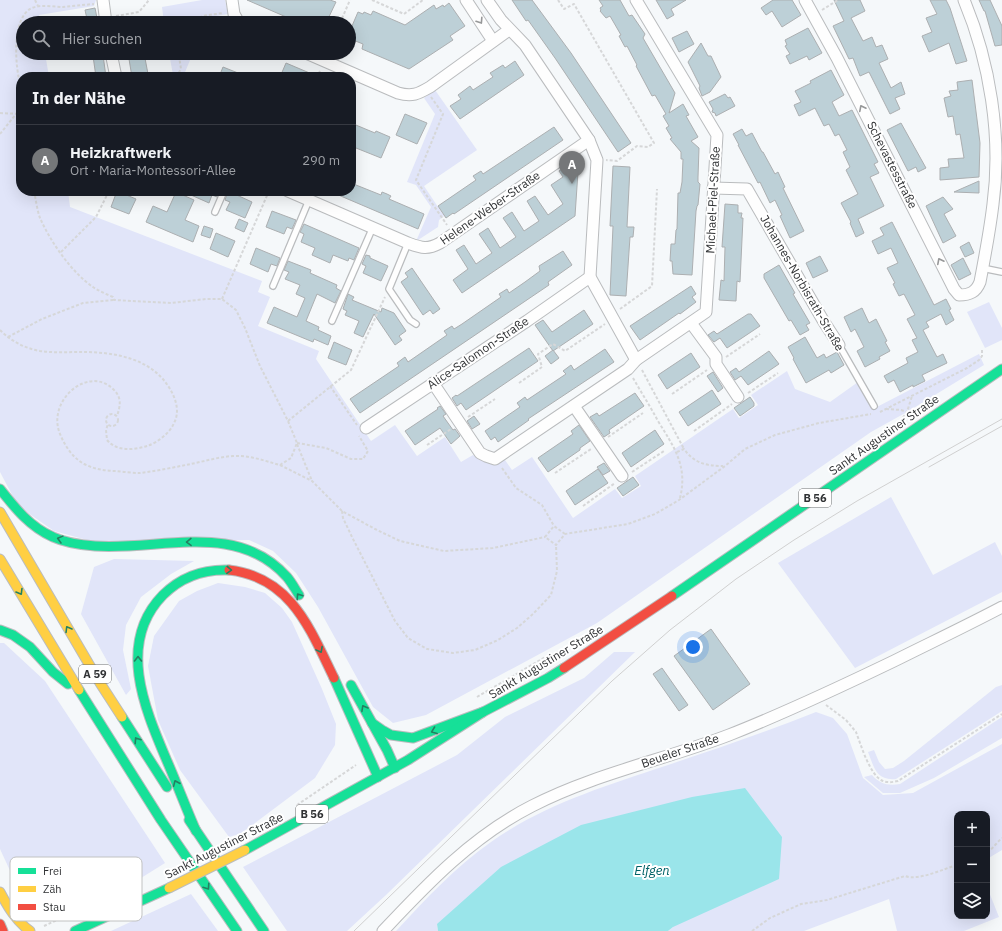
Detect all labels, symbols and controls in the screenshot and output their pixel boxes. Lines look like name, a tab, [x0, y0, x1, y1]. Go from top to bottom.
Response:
search box	[16, 16, 356, 60]
one-way arrow	[475, 17, 482, 24]
icon: search	[30, 27, 52, 49]
text: Hier suchen	[62, 29, 142, 48]
text: In der Nähe	[32, 87, 126, 109]
one-way arrow	[859, 104, 867, 112]
street label: Schevastesstraße	[864, 119, 921, 211]
text: Heizkraftwerk	[70, 143, 171, 162]
street label: Michael-Piel-Straße	[702, 146, 723, 254]
pin: A	[559, 151, 585, 184]
text: A	[41, 152, 49, 169]
text: 290 m	[302, 152, 340, 169]
text: Ort · Maria-Montessori-Allee	[70, 162, 236, 179]
street label: Helene-Weber-Straße	[437, 167, 543, 248]
street label: Johannes-Norbisrath-Straße	[757, 212, 848, 354]
one-way arrow	[937, 258, 945, 266]
street label: Alice-Salomon-Straße	[424, 313, 532, 392]
street label: Sankt Augustiner Straße	[826, 391, 942, 478]
road number: B 56	[799, 489, 831, 507]
one-way arrow	[57, 535, 64, 544]
one-way arrow	[186, 538, 192, 546]
one-way arrow	[226, 565, 232, 574]
one-way arrow	[15, 588, 23, 595]
one-way arrow	[297, 593, 304, 600]
street label: Sankt Augustiner Straße	[486, 621, 606, 702]
one-way arrow	[66, 626, 73, 634]
your location	[683, 637, 703, 657]
one-way arrow	[315, 646, 322, 653]
one-way arrow	[134, 656, 142, 662]
road number: A 59	[79, 665, 111, 683]
one-way arrow	[361, 705, 368, 713]
one-way arrow	[430, 726, 437, 734]
street label: Beueler Straße	[639, 730, 721, 771]
one-way arrow	[134, 737, 141, 744]
one-way arrow	[172, 779, 180, 786]
road number: B 56	[296, 805, 328, 823]
street label: Sankt Augustiner Straße	[162, 809, 286, 882]
map controls	[954, 811, 990, 919]
button: +	[954, 811, 990, 847]
button: −	[954, 847, 990, 883]
legend	[10, 857, 142, 921]
water label: Elfgen	[634, 862, 670, 879]
text: Frei	[43, 864, 62, 878]
text: Zäh	[43, 882, 62, 896]
one-way arrow	[202, 883, 210, 890]
button: layers	[954, 883, 990, 919]
text: Stau	[43, 900, 65, 914]

